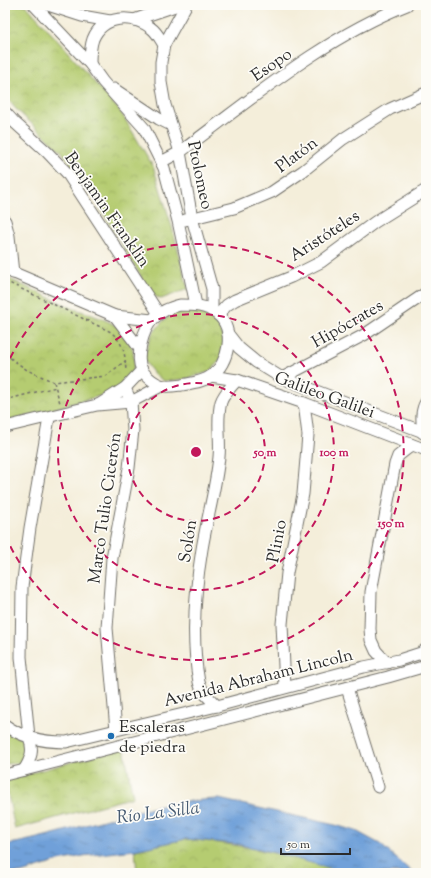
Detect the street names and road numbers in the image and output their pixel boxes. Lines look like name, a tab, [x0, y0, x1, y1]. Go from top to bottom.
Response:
street label: Esopo	[247, 43, 297, 88]
street label: Platón	[271, 132, 323, 179]
street label: Ptolomeo	[180, 139, 218, 212]
street label: Benjamin Franklin	[58, 148, 155, 273]
street label: Aristóteles	[285, 205, 365, 268]
street label: Hipócrates	[308, 294, 389, 355]
street label: Galileo Galilei	[271, 367, 378, 425]
street label: Marco Tulio Cicerón	[83, 431, 128, 585]
street label: Solón	[174, 518, 204, 565]
street label: Plinio	[262, 518, 294, 565]
street label: Avenida Abraham Lincoln	[161, 644, 356, 714]

